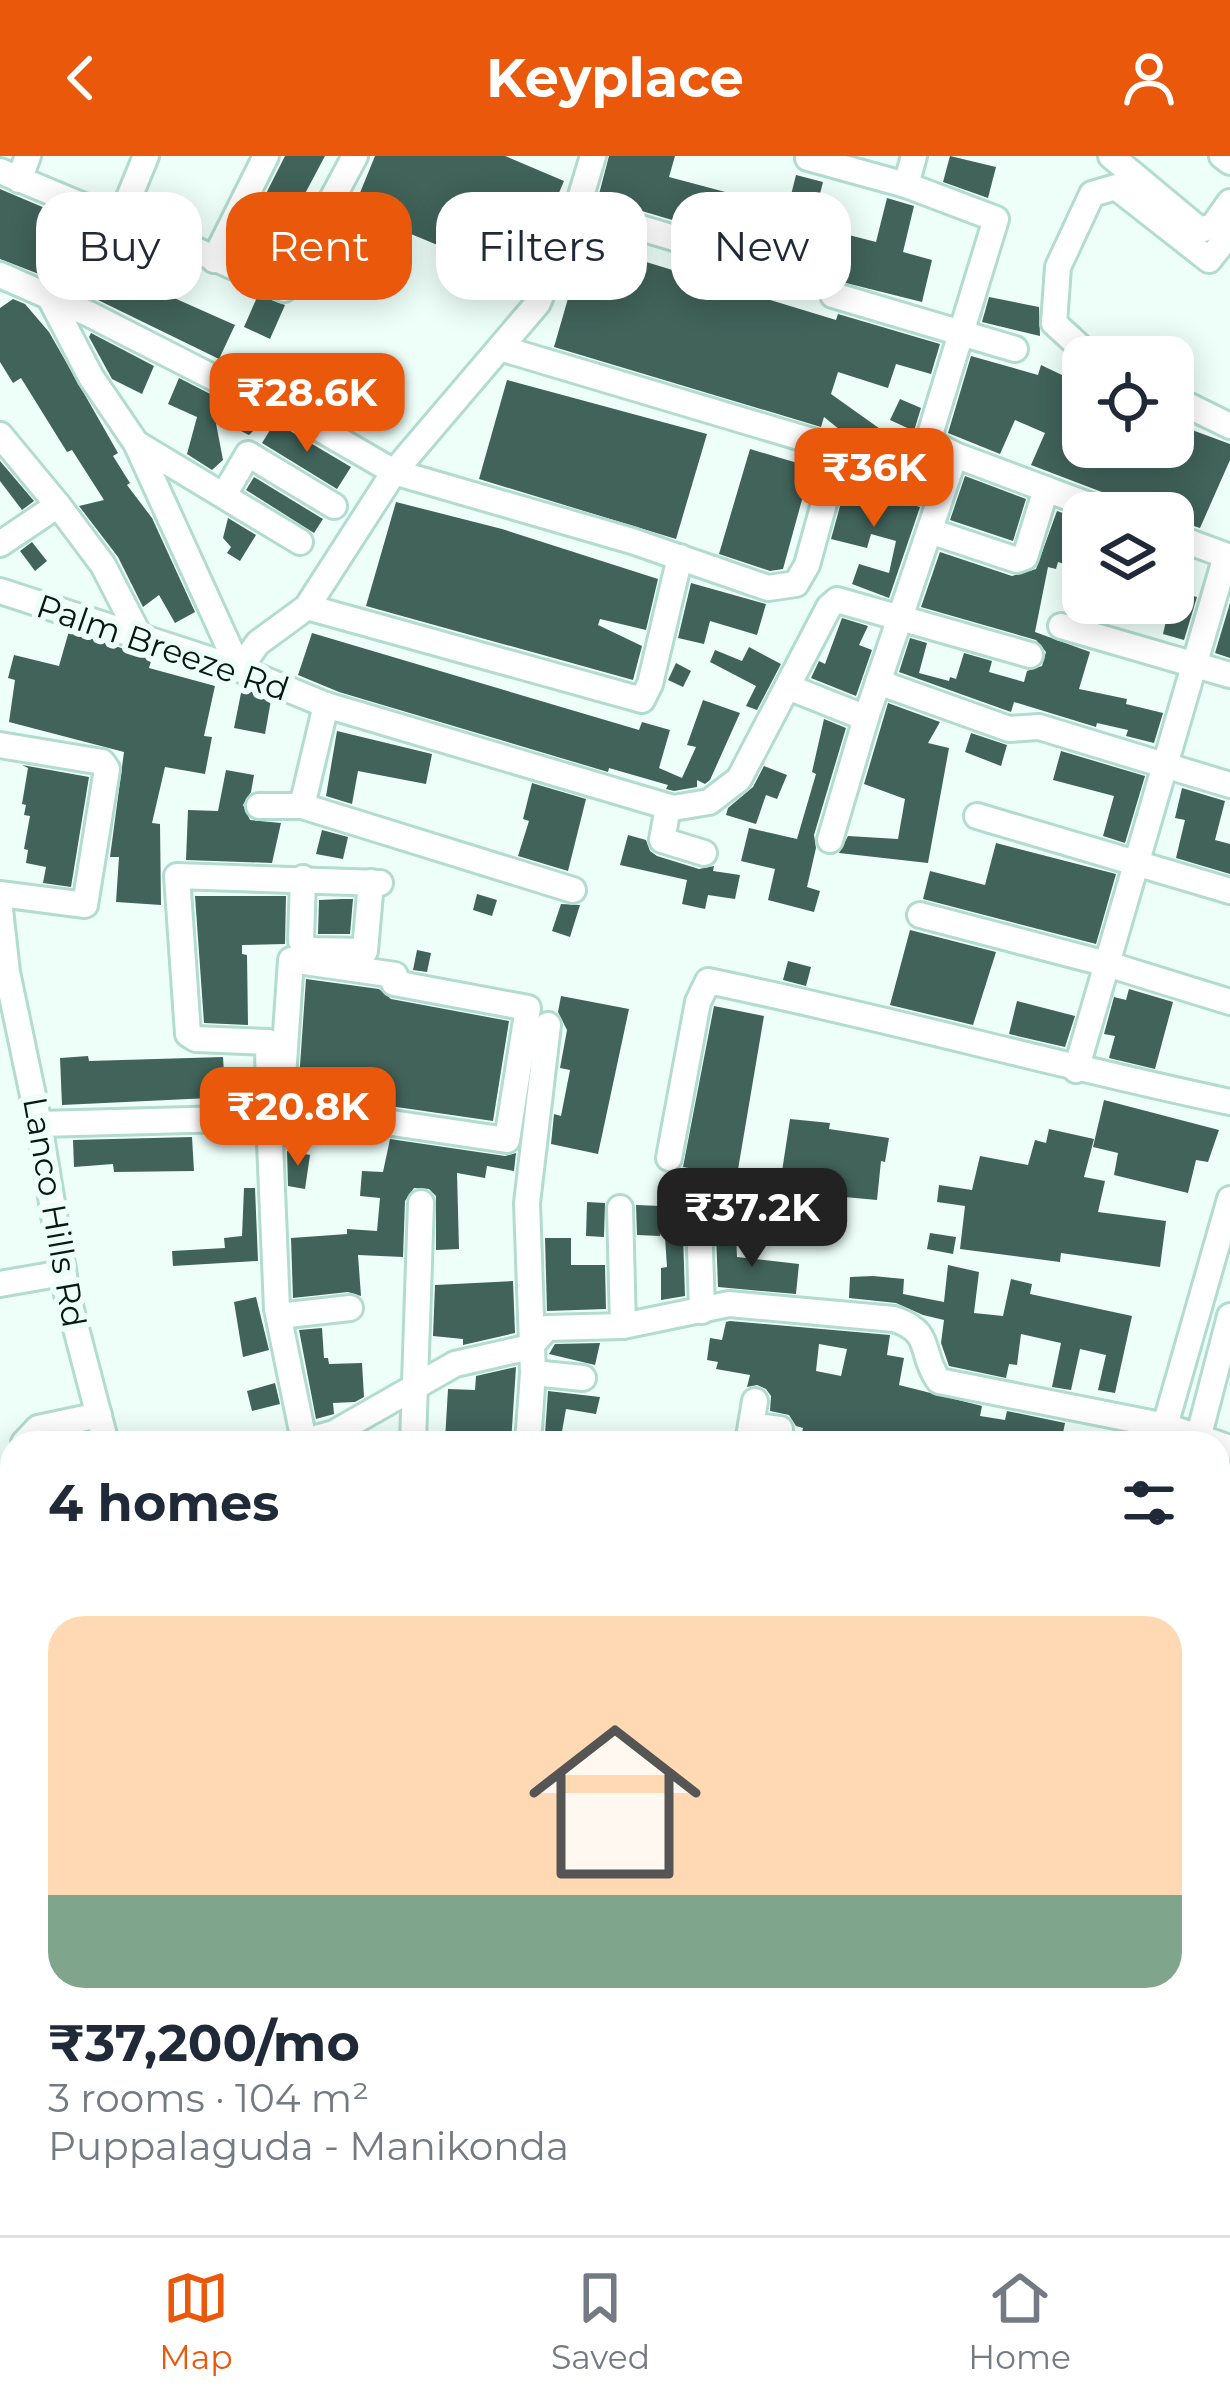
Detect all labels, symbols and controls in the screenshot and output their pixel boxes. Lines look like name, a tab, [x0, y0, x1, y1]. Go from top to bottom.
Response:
icon: back	[48, 45, 114, 111]
text: Keyplace	[486, 45, 744, 111]
icon: person	[1116, 45, 1182, 111]
chip: Buy	[36, 192, 202, 300]
chip: Rent	[226, 192, 412, 300]
chip: Filters	[436, 192, 647, 300]
chip: New	[671, 192, 851, 300]
map controls	[1062, 336, 1194, 624]
button: locate	[1062, 336, 1194, 468]
pin: ₹28.6K	[209, 353, 405, 455]
text: ₹28.6K	[237, 368, 377, 416]
pin: ₹36K	[803, 428, 945, 530]
text: ₹36K	[821, 443, 927, 491]
button: layers	[1062, 492, 1194, 624]
street label: Palm Breeze Rd	[32, 585, 294, 709]
pin: ₹20.8K	[200, 1067, 396, 1169]
text: ₹20.8K	[227, 1082, 369, 1130]
street label: Lanco Hills Rd	[15, 1094, 95, 1330]
pin: ₹37.2K	[654, 1168, 850, 1270]
text: ₹37.2K	[684, 1183, 820, 1231]
icon: filters	[1116, 1470, 1182, 1536]
text: 4 homes	[48, 1472, 279, 1534]
icon: home	[507, 1694, 723, 1910]
text: ₹37,200/mo	[48, 2012, 360, 2074]
text: 3 rooms · 104 m²	[48, 2074, 369, 2122]
text: Puppalaguda - Manikonda	[48, 2122, 569, 2170]
tab: Map	[159, 2265, 233, 2377]
tab: Saved	[551, 2265, 650, 2377]
tab: Home	[968, 2265, 1071, 2377]

